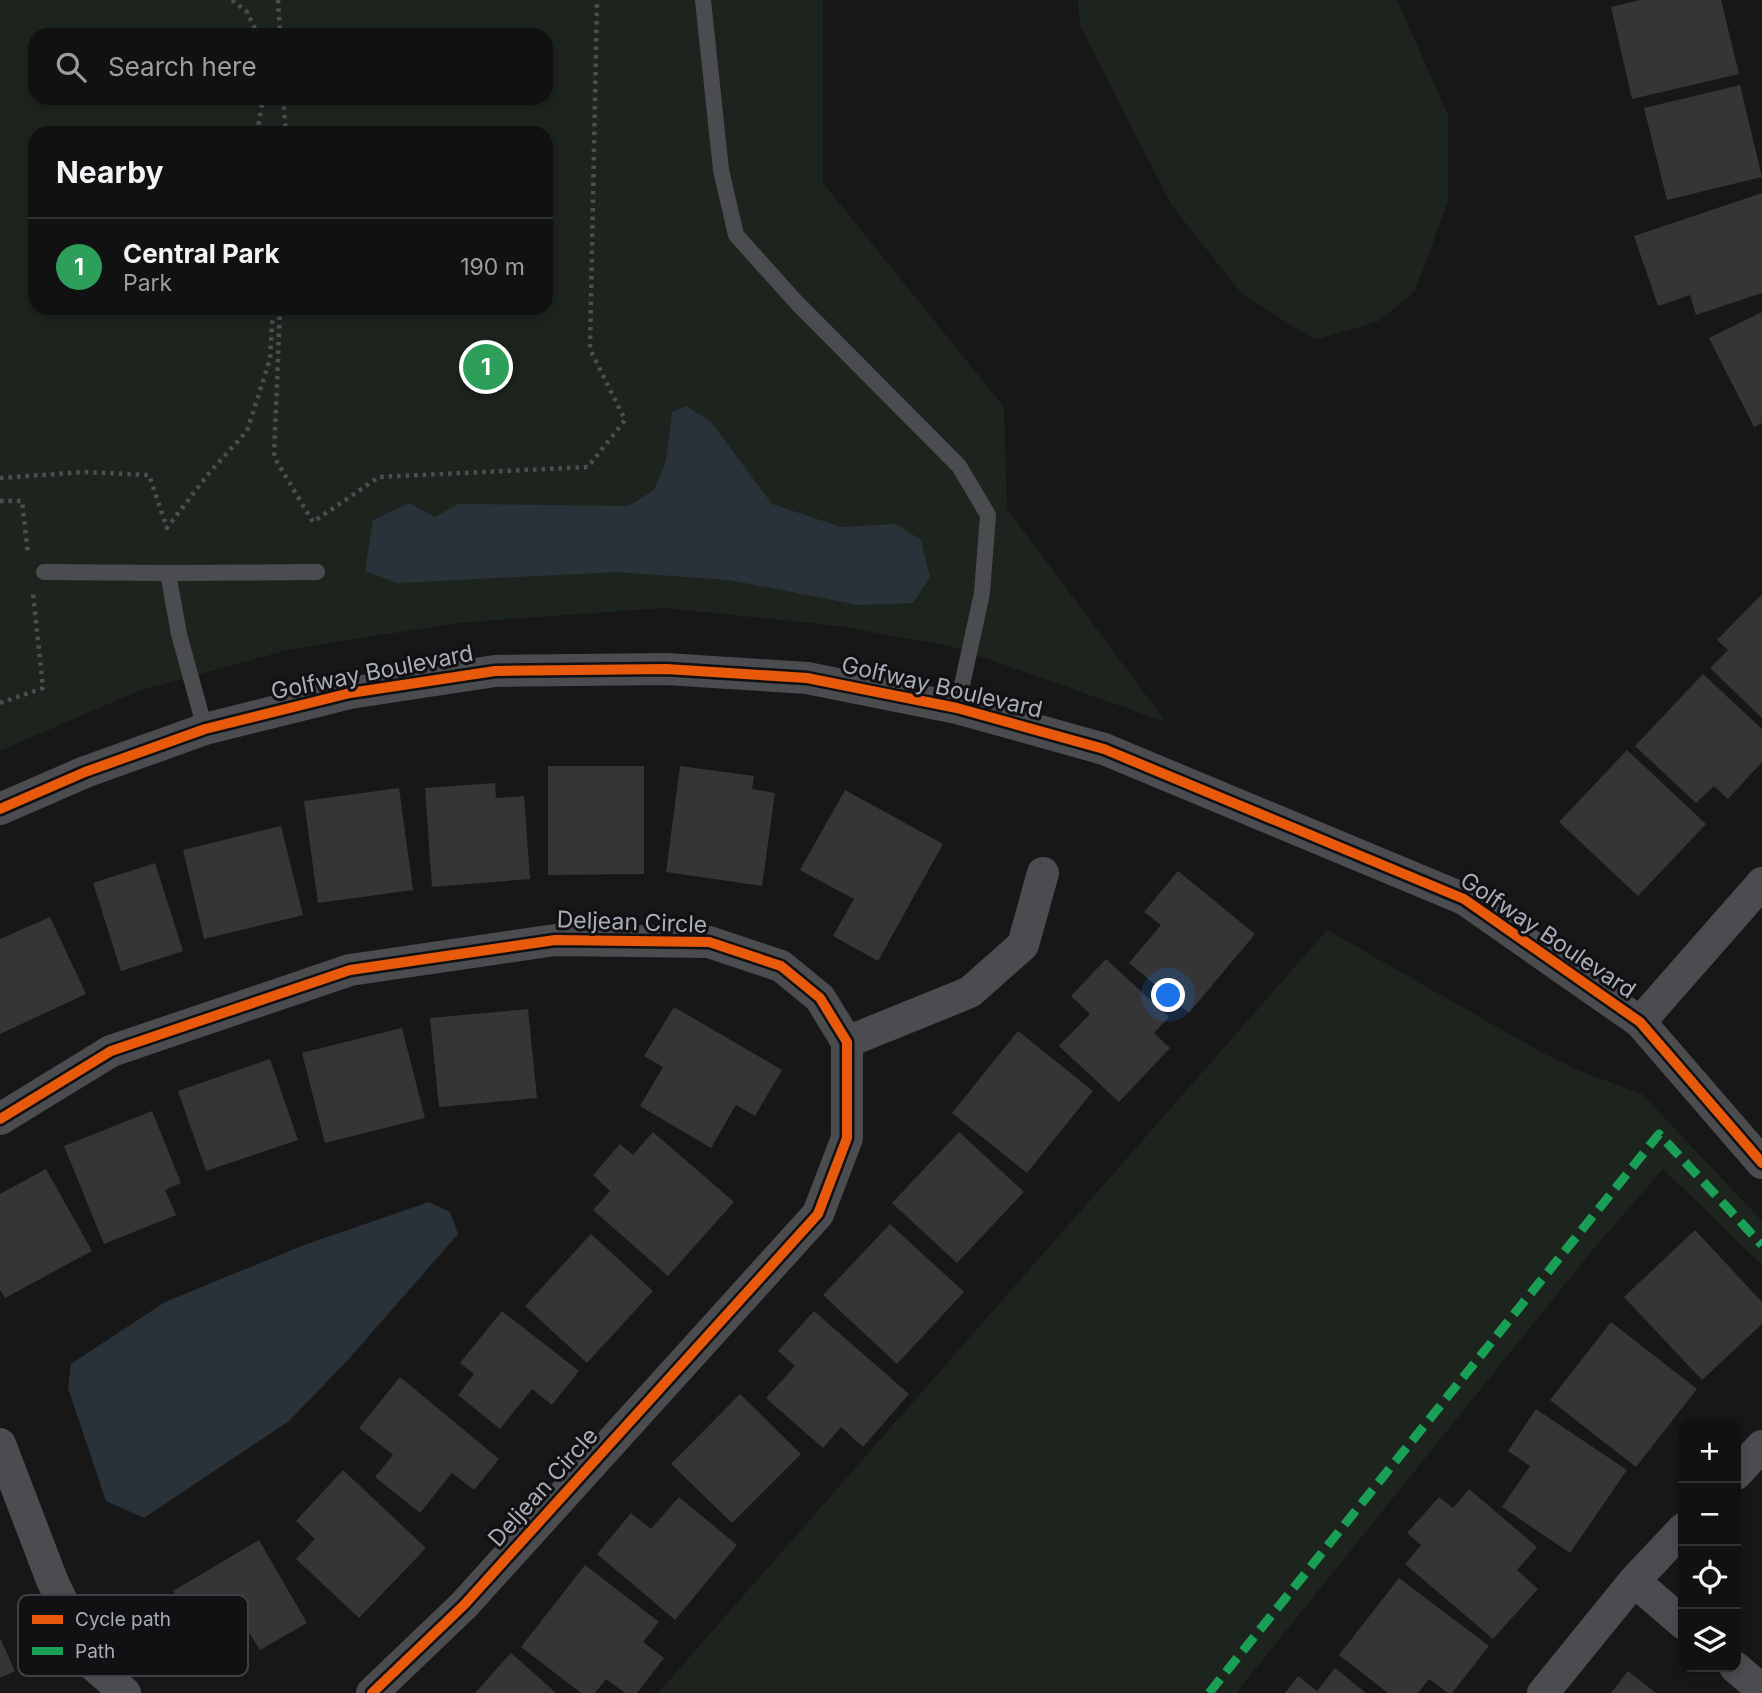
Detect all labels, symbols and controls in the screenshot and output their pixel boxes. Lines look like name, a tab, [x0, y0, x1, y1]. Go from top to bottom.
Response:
search box	[28, 28, 553, 105]
icon: search	[52, 48, 90, 86]
text: Search here	[108, 51, 257, 82]
text: Nearby	[56, 154, 164, 190]
text: Central Park	[123, 238, 280, 269]
text: 1	[74, 253, 84, 281]
text: 190 m	[460, 253, 525, 281]
text: Park	[123, 269, 172, 297]
pin: 1	[463, 341, 509, 393]
street label: Golfway Boulevard	[269, 639, 475, 705]
street label: Golfway Boulevard	[839, 650, 1045, 724]
street label: Golfway Boulevard	[1455, 866, 1641, 1004]
street label: Deljean Circle	[556, 905, 708, 939]
your location	[1151, 978, 1185, 1012]
map controls	[1678, 1420, 1741, 1672]
button: +	[1678, 1420, 1741, 1483]
street label: Deljean Circle	[482, 1422, 604, 1552]
button: −	[1678, 1483, 1741, 1546]
button: locate	[1678, 1546, 1741, 1609]
legend	[18, 1595, 248, 1676]
text: Cycle path	[75, 1608, 171, 1631]
button: layers	[1678, 1609, 1741, 1672]
text: Path	[75, 1640, 115, 1663]

